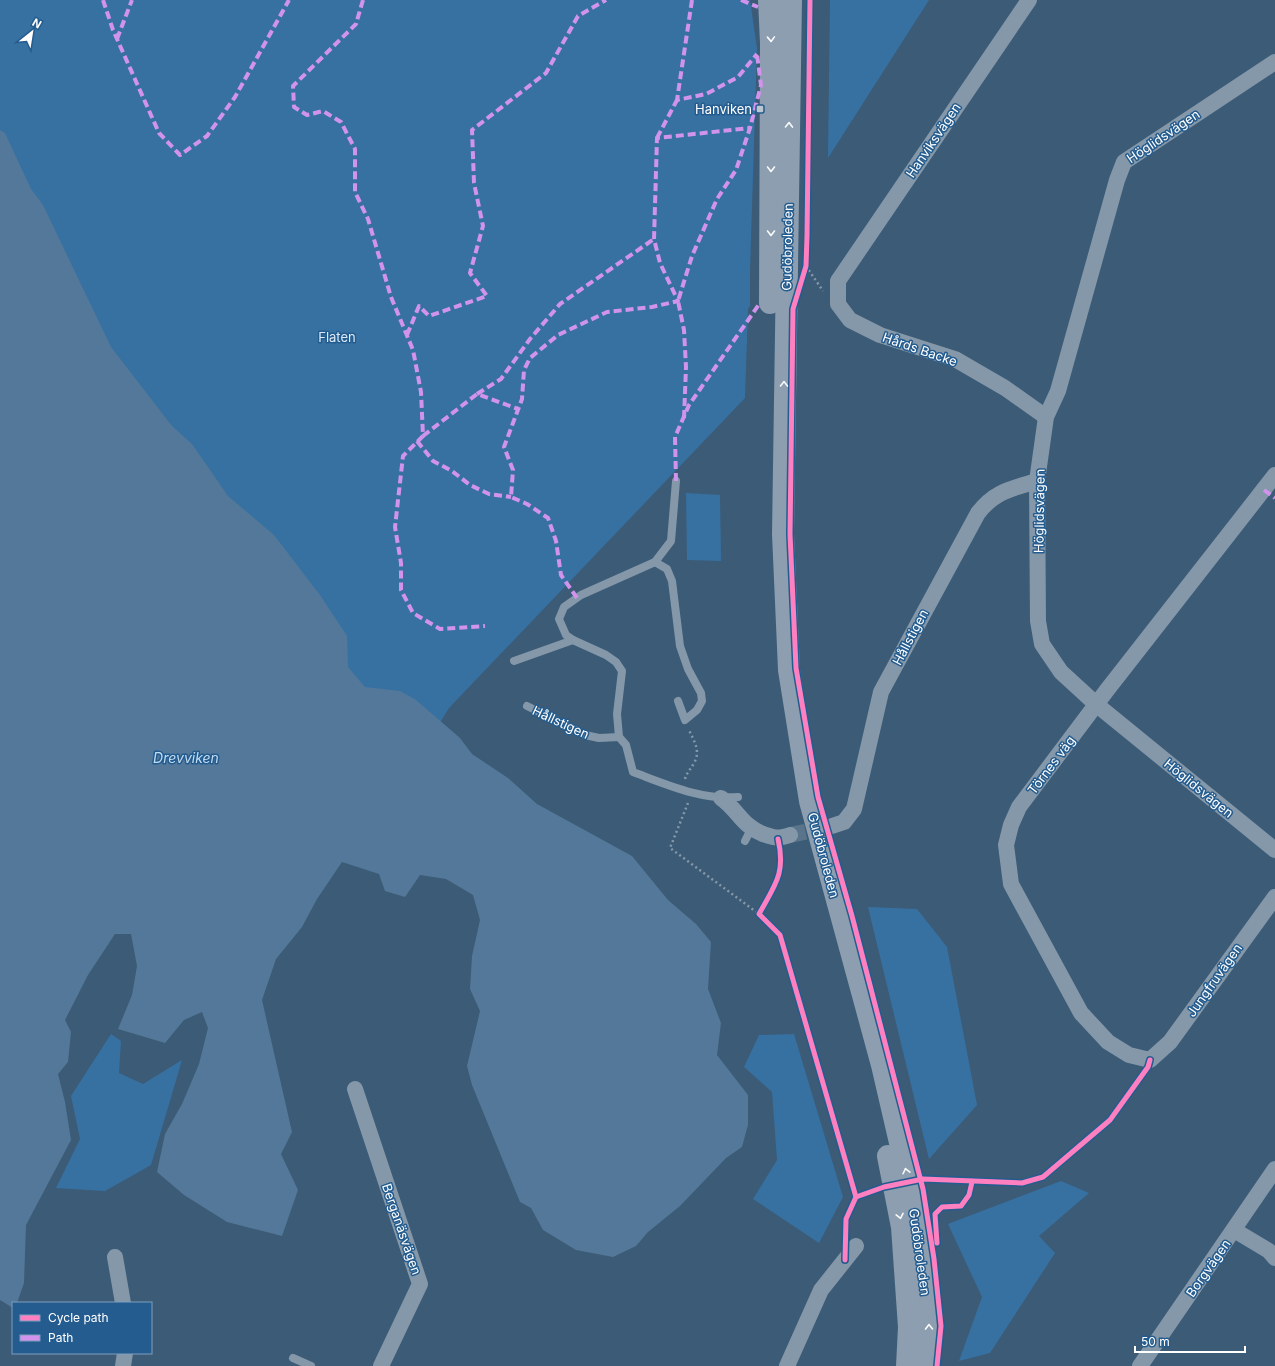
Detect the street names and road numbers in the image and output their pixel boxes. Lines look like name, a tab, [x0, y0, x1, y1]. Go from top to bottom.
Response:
street label: Hanviksvägen	[902, 100, 964, 180]
street label: Höglidsvägen	[1124, 106, 1202, 166]
street label: Gudöbroleden	[778, 203, 796, 291]
street label: Hårds Backe	[881, 329, 959, 369]
street label: Höglidsvägen	[1030, 469, 1048, 553]
street label: Hållstigen	[889, 606, 931, 668]
street label: Hållstigen	[530, 702, 592, 742]
street label: Törnes väg	[1024, 733, 1078, 797]
street label: Höglidsvägen	[1161, 755, 1237, 821]
street label: Gudöbroleden	[805, 811, 843, 899]
street label: Jungfruvägen	[1183, 940, 1245, 1020]
street label: Berganäsvägen	[379, 1181, 425, 1277]
street label: Gudöbroleden	[906, 1208, 934, 1296]
street label: Borgvägen	[1182, 1236, 1234, 1300]

